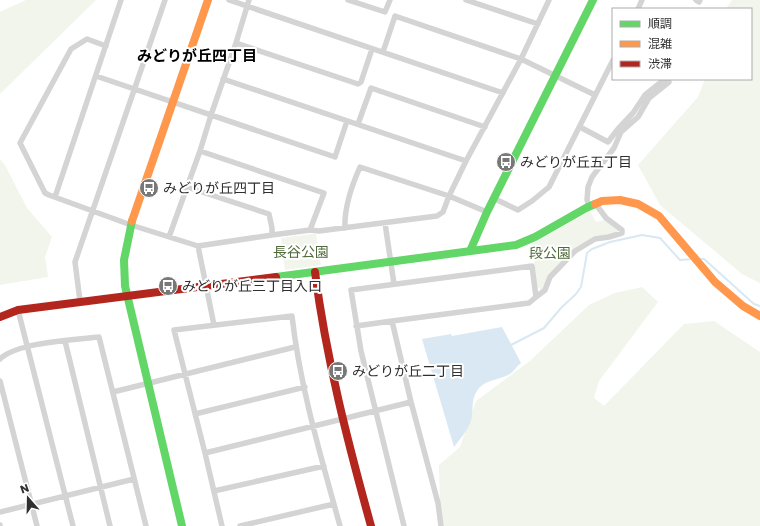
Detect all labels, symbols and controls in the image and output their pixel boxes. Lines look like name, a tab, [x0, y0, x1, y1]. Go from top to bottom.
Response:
legend	[612, 8, 752, 80]
text: 順調	[648, 15, 672, 32]
text: 混雑	[648, 35, 672, 52]
district label: みどりが丘四丁目	[137, 45, 257, 66]
text: 渋滞	[648, 55, 672, 72]
bus stop icon: みどりが丘五丁目	[495, 151, 517, 173]
place label: みどりが丘五丁目	[520, 152, 632, 172]
bus stop icon: みどりが丘四丁目	[138, 177, 160, 199]
place label: みどりが丘四丁目	[163, 178, 275, 198]
park label: 長谷公園	[273, 242, 329, 262]
park label: 段公園	[529, 243, 571, 263]
bus stop icon: みどりが丘三丁目入口	[157, 275, 179, 297]
place label: みどりが丘三丁目入口	[182, 276, 322, 296]
bus stop icon: みどりが丘二丁目	[327, 360, 349, 382]
place label: みどりが丘二丁目	[352, 361, 464, 381]
north arrow	[8, 478, 48, 518]
text: N	[18, 480, 31, 498]

